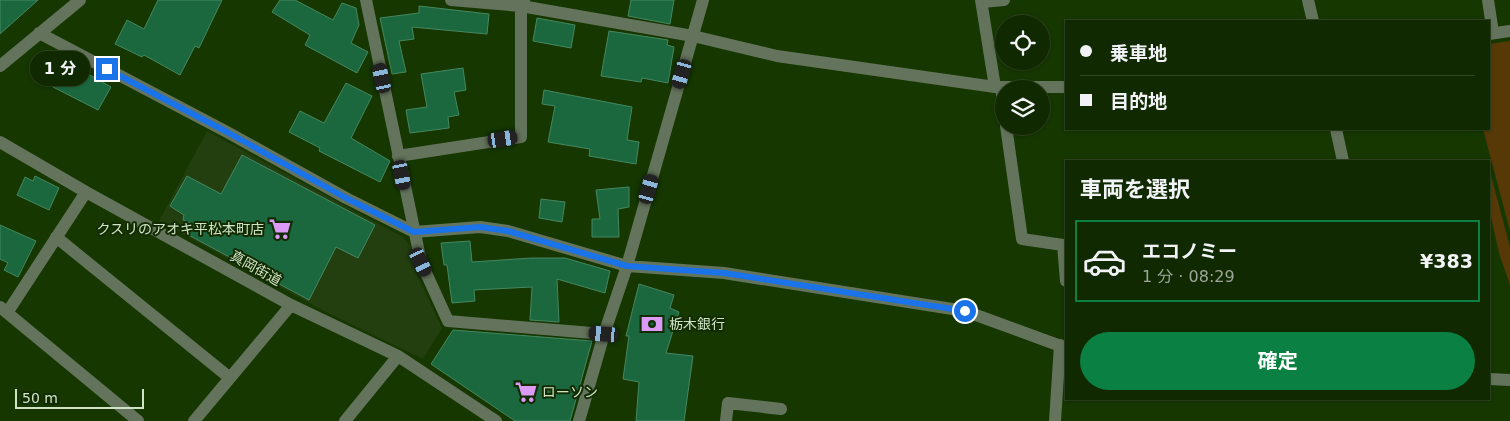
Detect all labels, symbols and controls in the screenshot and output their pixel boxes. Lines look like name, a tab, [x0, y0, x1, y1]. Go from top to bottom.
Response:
map controls	[995, 15, 1050, 135]
button: locate	[995, 15, 1050, 70]
text: 乗車地	[1110, 42, 1167, 64]
callout: 1 分	[29, 52, 90, 86]
route end	[96, 58, 118, 80]
car	[670, 58, 693, 90]
text: 1 分	[44, 59, 76, 78]
car	[371, 62, 392, 94]
button: layers	[995, 80, 1050, 135]
text: 目的地	[1110, 90, 1167, 112]
car	[487, 129, 518, 149]
car	[391, 159, 412, 191]
car	[637, 173, 660, 205]
text: 車両を選択	[1080, 177, 1190, 202]
supermarket icon: クスリのアオキ平松本町店	[267, 216, 293, 242]
place label: クスリのアオキ平松本町店	[96, 221, 264, 237]
icon: car	[1082, 239, 1127, 284]
text: エコノミー	[1142, 240, 1237, 262]
car	[407, 245, 434, 279]
street label: 真岡街道	[228, 247, 284, 289]
text: ¥383	[1420, 250, 1473, 272]
text: 1 分 · 08:29	[1142, 267, 1235, 286]
route start	[954, 300, 976, 322]
bank icon: 栃木銀行	[639, 311, 665, 337]
place label: 栃木銀行	[669, 316, 725, 332]
car	[588, 325, 619, 343]
button: 確定	[1080, 332, 1475, 390]
supermarket icon: ローソン	[513, 379, 539, 405]
place label: ローソン	[542, 384, 598, 400]
scale bar	[15, 386, 144, 409]
text: 50 m	[22, 390, 58, 406]

